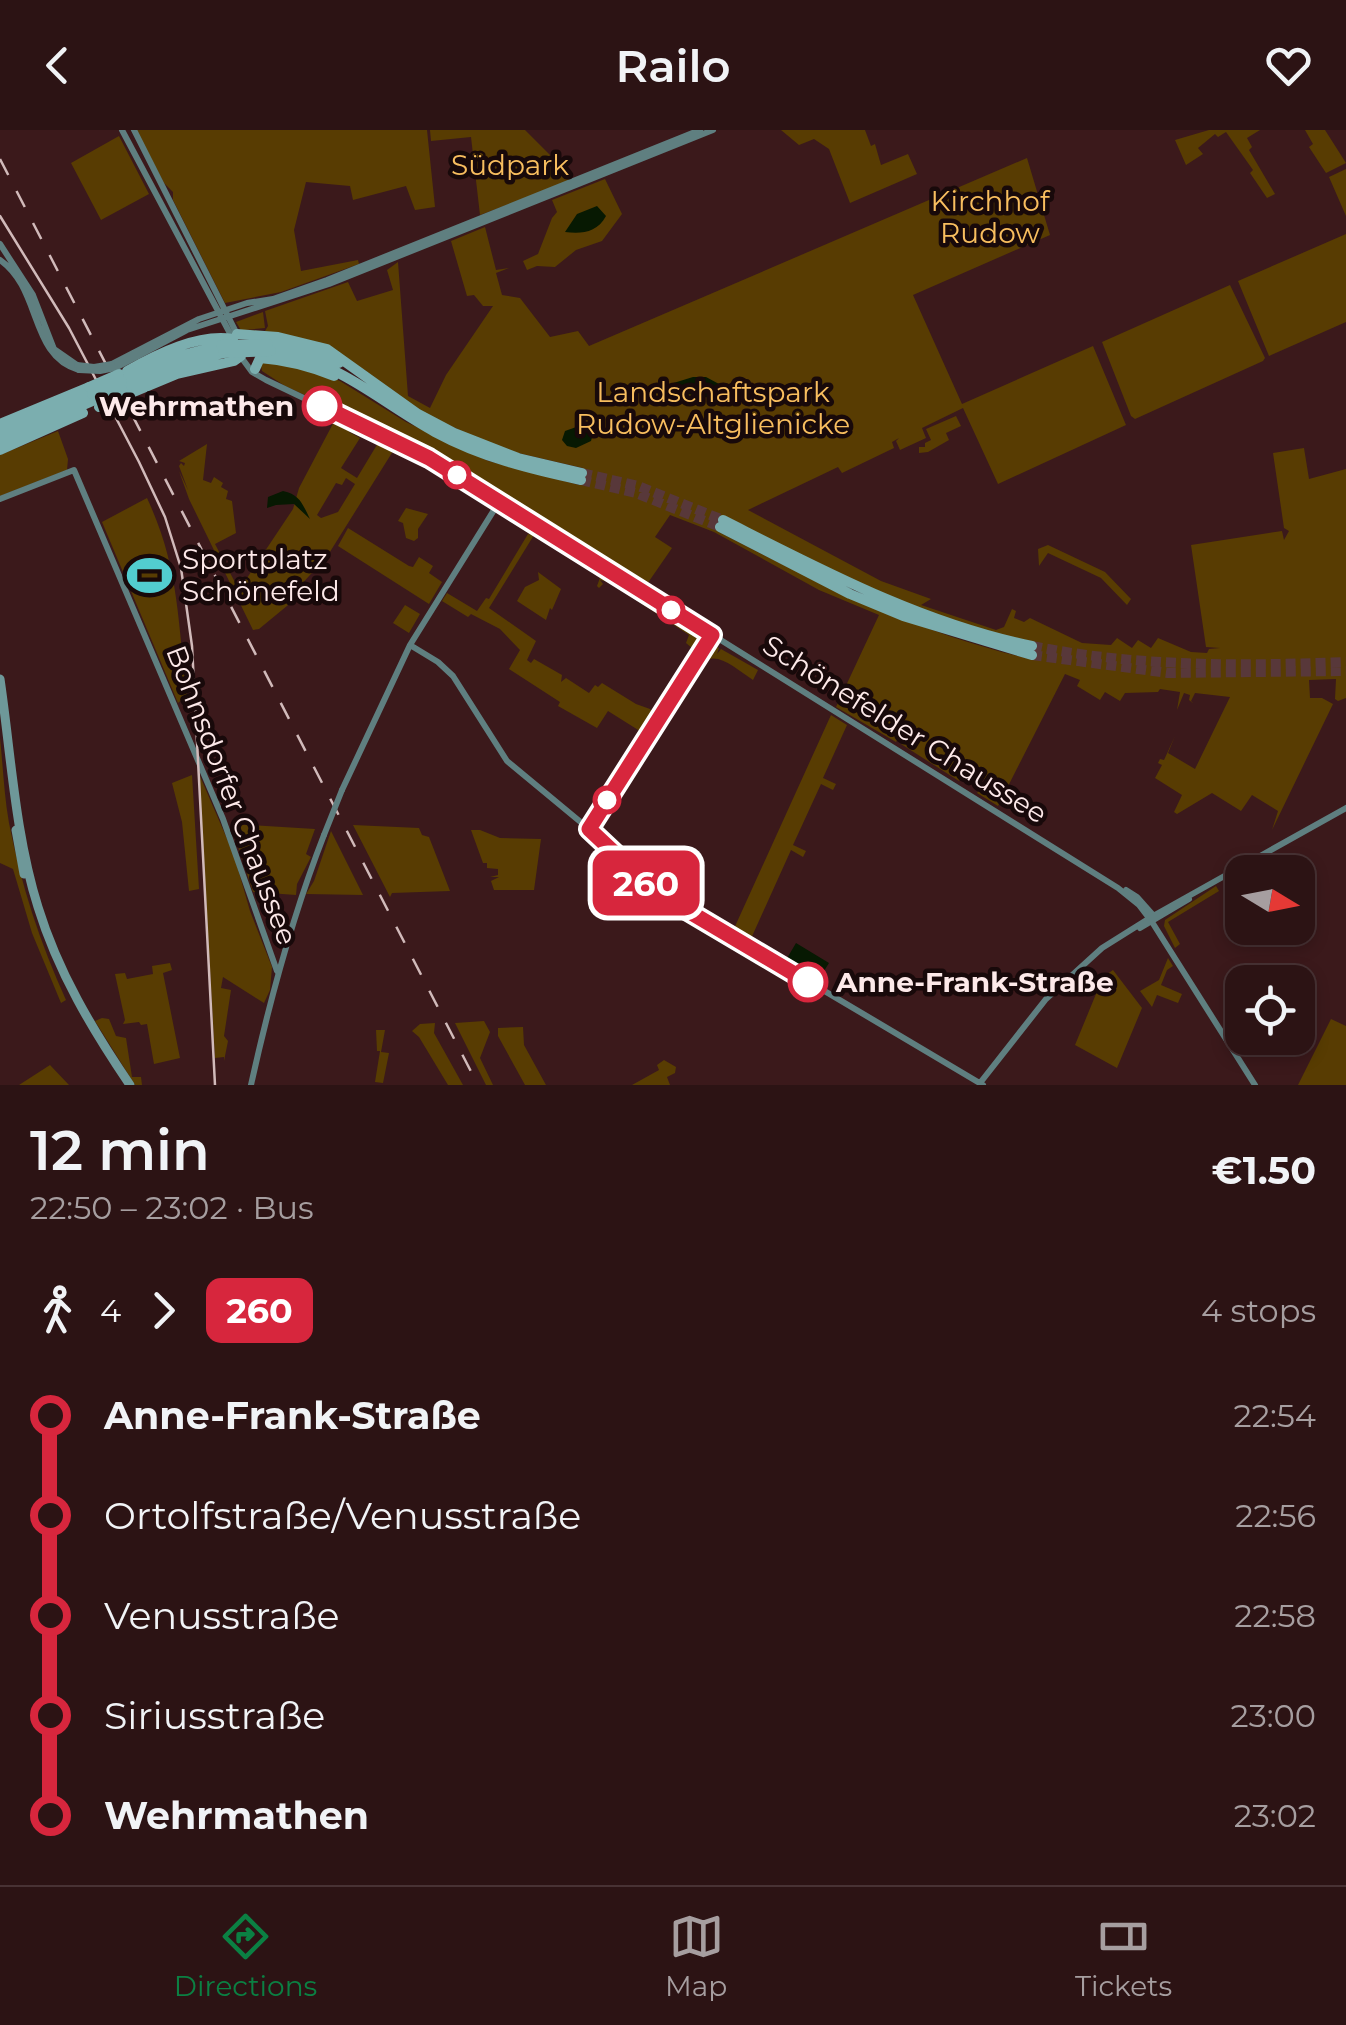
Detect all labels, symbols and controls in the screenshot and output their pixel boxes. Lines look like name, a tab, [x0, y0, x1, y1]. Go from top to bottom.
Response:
icon: back	[30, 38, 85, 93]
text: Railo	[615, 38, 731, 93]
icon: heart	[1261, 38, 1316, 93]
park label: Südpark	[451, 148, 569, 182]
park label: Kirchhof Rudow	[931, 184, 1051, 250]
park label: Landschaftspark Rudow-Altglienicke	[576, 375, 850, 441]
marker: Wehrmathen	[303, 387, 341, 425]
place label: Wehrmathen	[99, 389, 294, 423]
unlabelled marker	[444, 462, 470, 488]
place label: Sportplatz Schönefeld	[182, 542, 340, 608]
sports icon: Sportplatz Schönefeld	[125, 551, 173, 599]
unlabelled marker	[658, 597, 684, 623]
street label: Schönefelder Chaussee	[757, 628, 1053, 830]
street label: Bohnsdorfer Chaussee	[159, 640, 305, 950]
unlabelled marker	[594, 787, 620, 813]
line badge: 260	[588, 850, 704, 916]
north arrow	[1225, 855, 1315, 945]
map controls	[1225, 855, 1315, 1055]
text: 260	[613, 862, 679, 905]
marker: Anne-Frank-Straße	[789, 963, 827, 1001]
place label: Anne-Frank-Straße	[835, 965, 1114, 999]
button: locate	[1225, 965, 1315, 1055]
text: 12 min	[30, 1117, 210, 1184]
text: €1.50	[1212, 1147, 1316, 1194]
text: 22:50 – 23:02 · Bus	[30, 1188, 314, 1227]
icon: walk	[30, 1283, 85, 1338]
icon: forward	[136, 1283, 191, 1338]
text: 260	[226, 1289, 293, 1332]
text: 4	[100, 1291, 121, 1330]
text: 4 stops	[1201, 1291, 1316, 1330]
text: Anne-Frank-Straße	[104, 1392, 481, 1439]
text: 22:54	[1234, 1396, 1316, 1435]
text: Ortolfstraße/Venusstraße	[104, 1492, 581, 1539]
text: 22:56	[1235, 1496, 1316, 1535]
text: Venusstraße	[104, 1592, 340, 1639]
text: 22:58	[1234, 1596, 1316, 1635]
text: Siriusstraße	[104, 1692, 325, 1739]
text: 23:00	[1231, 1696, 1316, 1735]
text: Wehrmathen	[104, 1792, 369, 1839]
text: 23:02	[1234, 1796, 1316, 1835]
tab: Directions	[174, 1909, 317, 2003]
tab: Map	[665, 1909, 727, 2003]
tab: Tickets	[1075, 1909, 1172, 2003]

